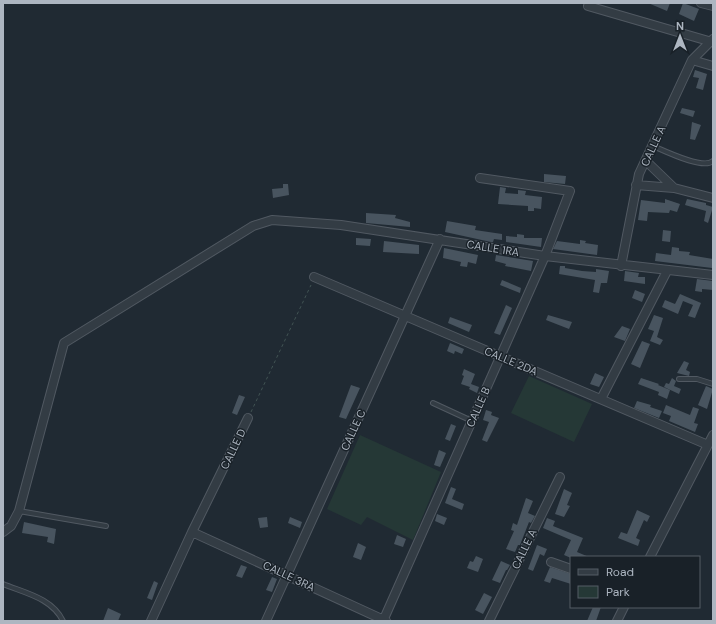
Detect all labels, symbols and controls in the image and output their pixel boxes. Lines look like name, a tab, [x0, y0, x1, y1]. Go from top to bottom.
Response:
north arrow	[660, 16, 700, 56]
text: N	[676, 19, 684, 33]
street label: CALLE A	[638, 124, 668, 168]
street label: CALLE 1RA	[466, 237, 520, 259]
street label: CALLE 2DA	[482, 344, 540, 378]
street label: CALLE B	[463, 384, 493, 429]
street label: CALLE C	[337, 407, 369, 453]
street label: CALLE D	[217, 426, 249, 472]
street label: CALLE A	[508, 527, 540, 571]
legend	[570, 556, 700, 608]
street label: CALLE 3RA	[261, 558, 317, 594]
text: Road	[606, 564, 634, 580]
text: Park	[606, 584, 630, 600]

